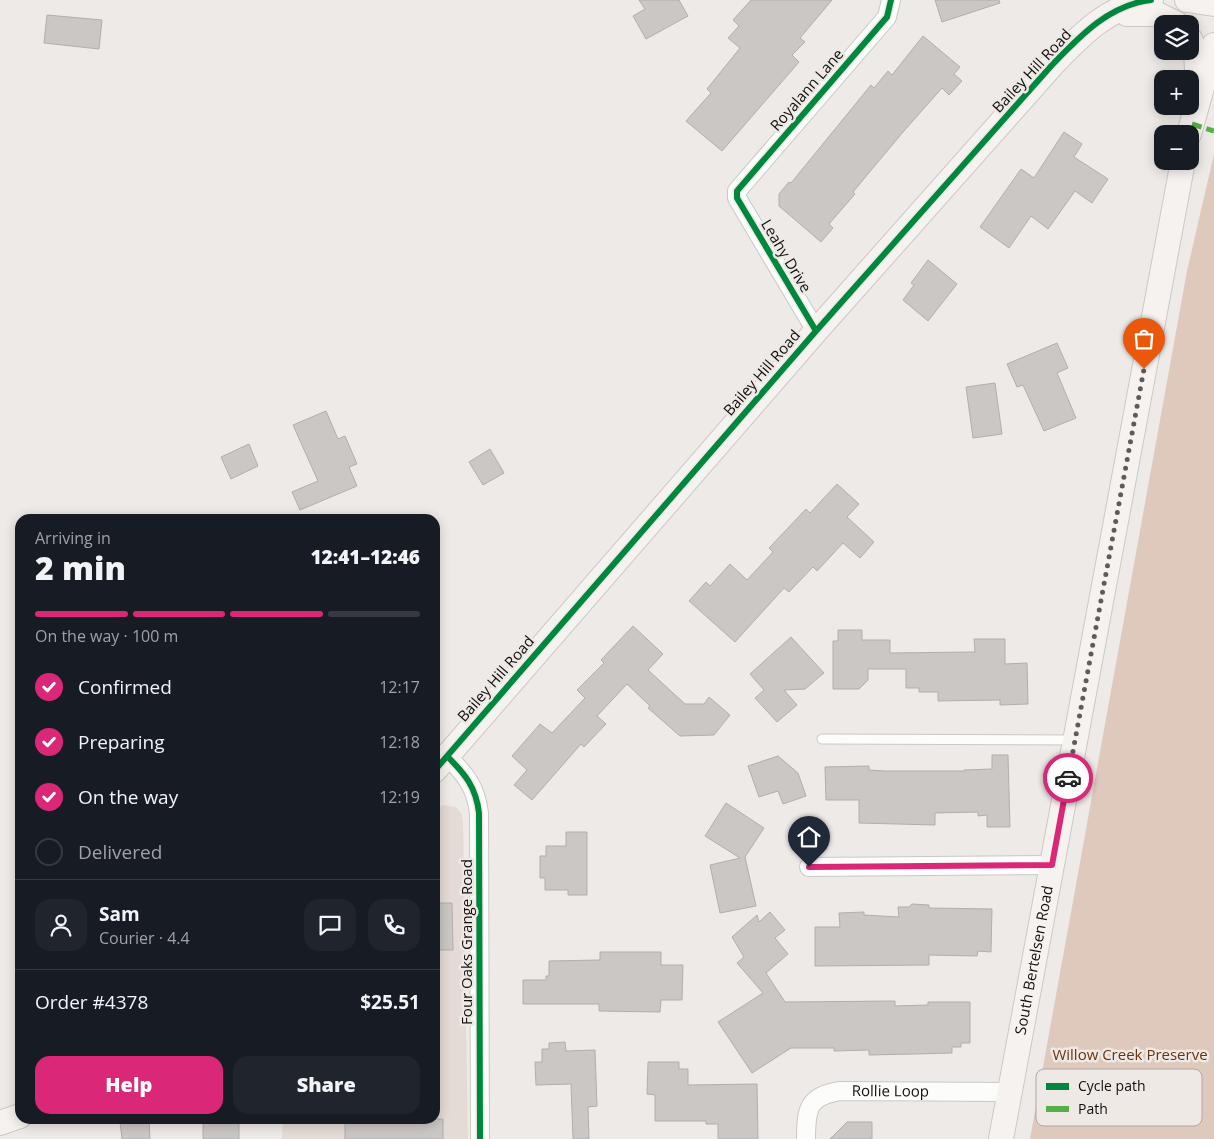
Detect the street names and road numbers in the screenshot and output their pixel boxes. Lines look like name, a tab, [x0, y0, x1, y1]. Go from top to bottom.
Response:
street label: Bailey Hill Road	[987, 24, 1075, 116]
street label: Royalann Lane	[765, 44, 847, 135]
street label: Leahy Drive	[757, 215, 817, 296]
street label: Bailey Hill Road	[718, 325, 804, 419]
street label: Bailey Hill Road	[452, 631, 538, 725]
street label: Four Oaks Grange Road	[456, 859, 476, 1025]
street label: South Bertelsen Road	[1010, 884, 1057, 1036]
street label: Rollie Loop	[852, 1080, 929, 1101]

